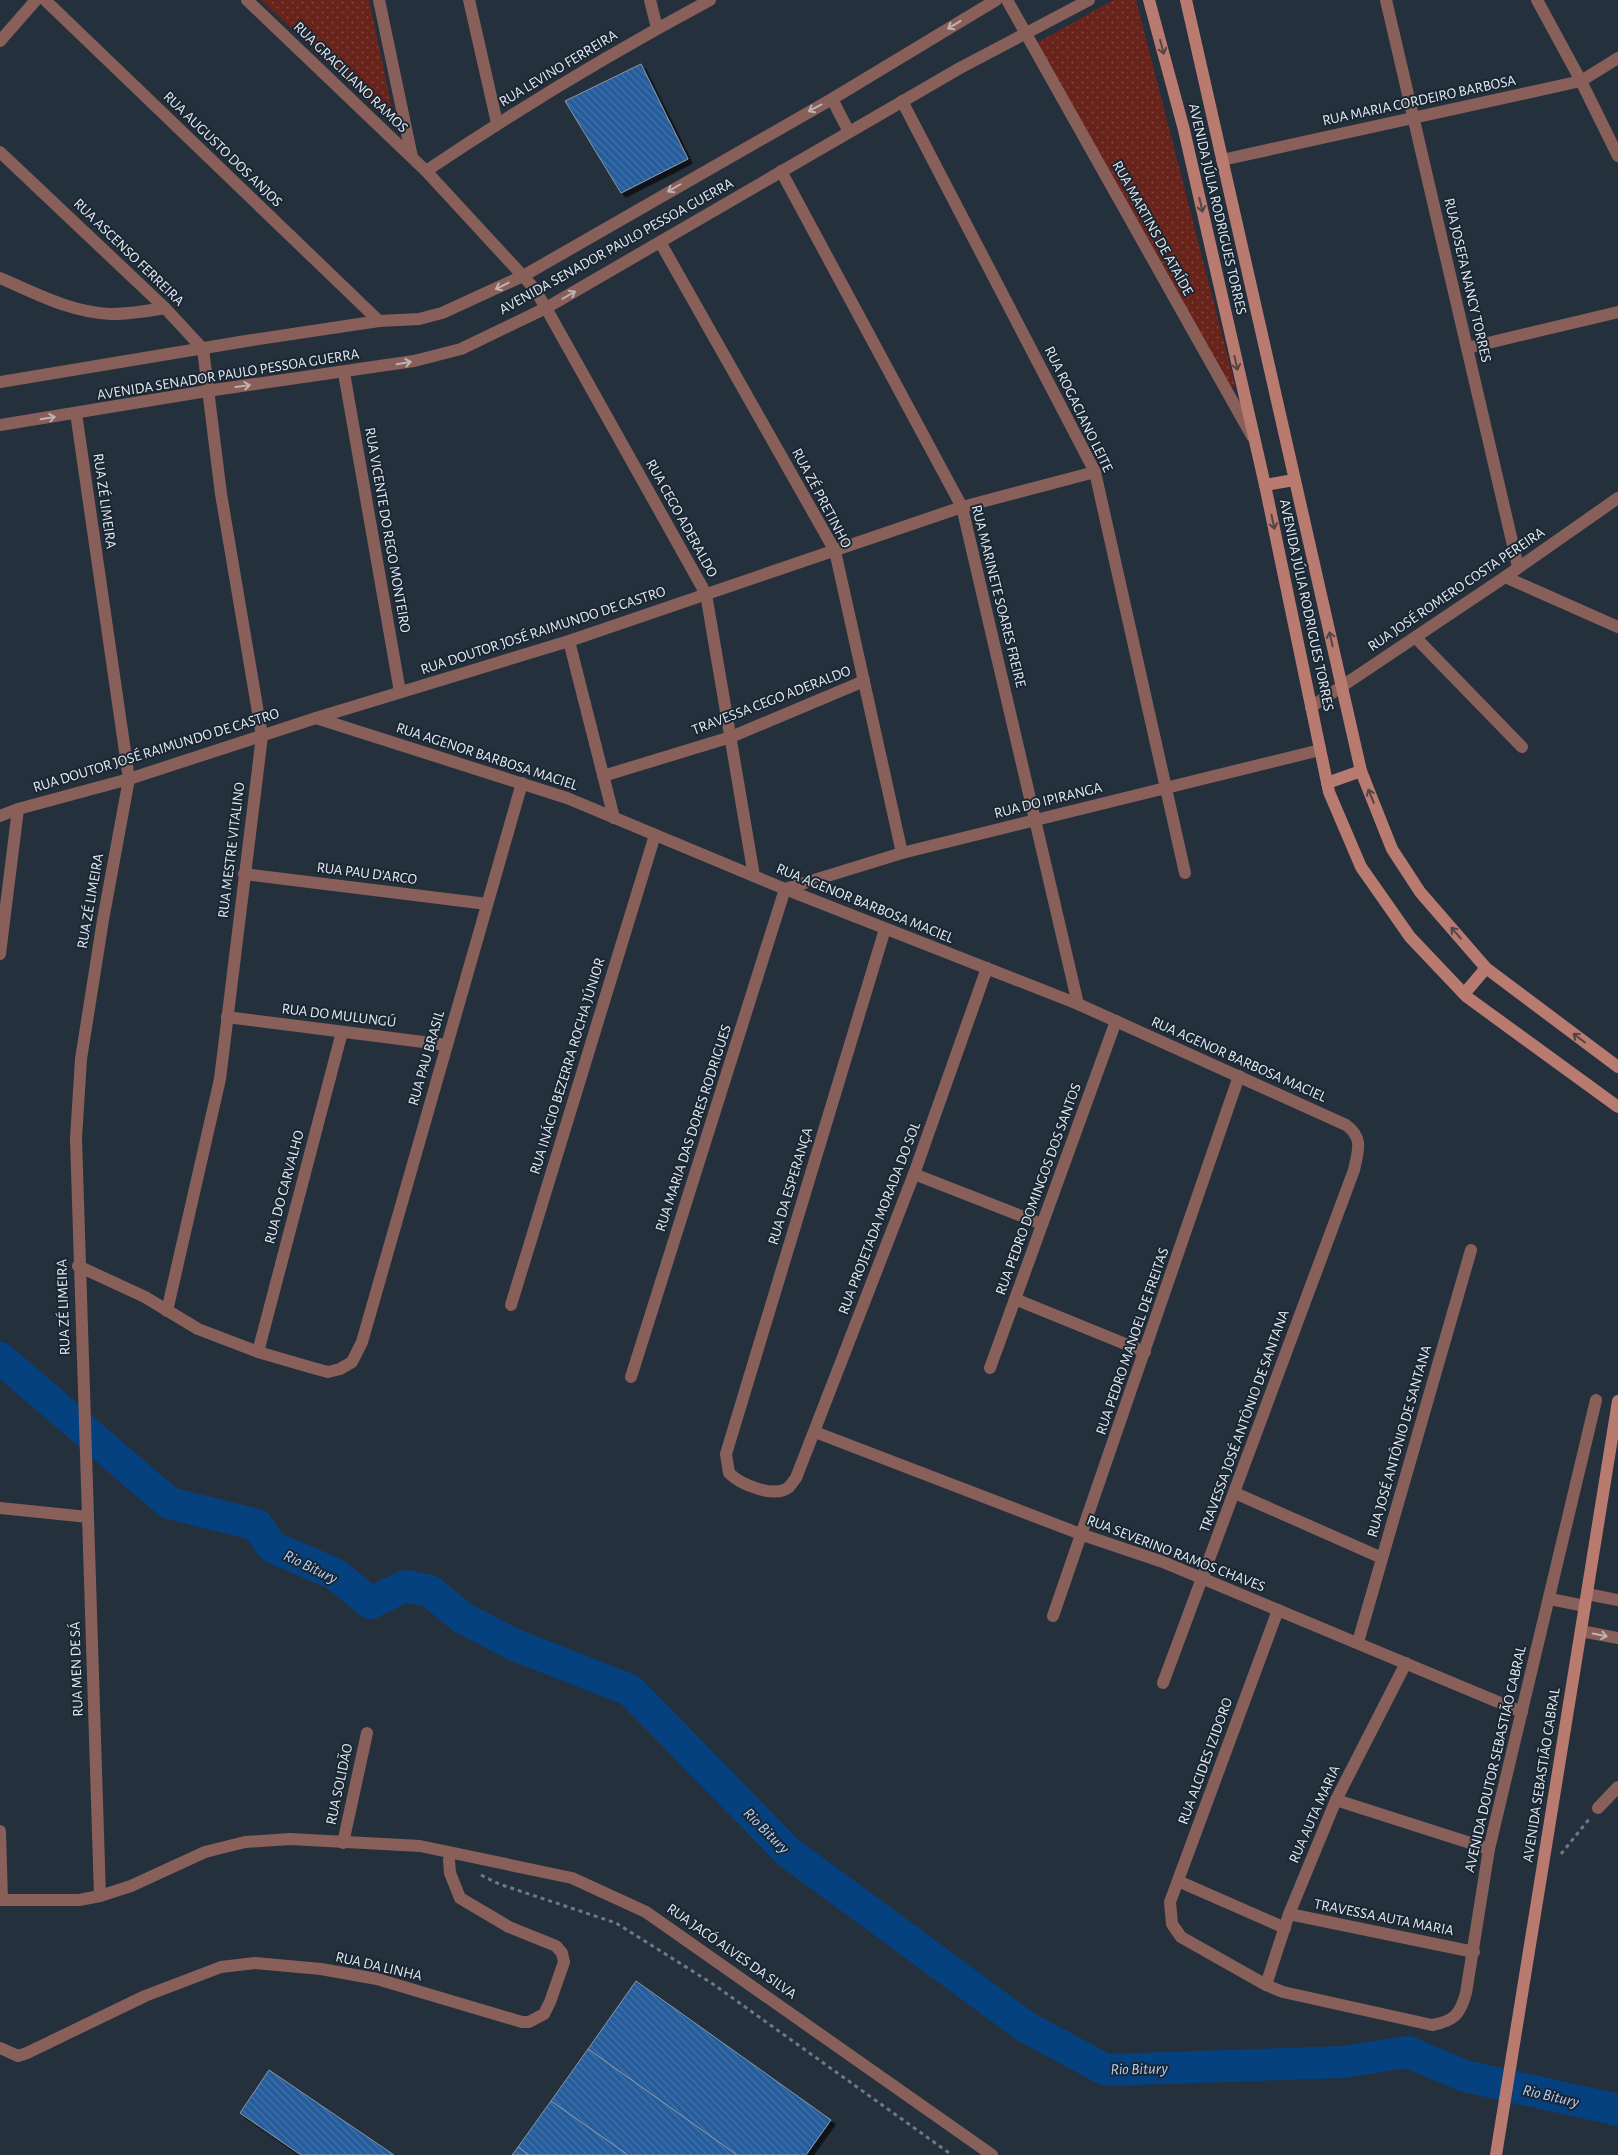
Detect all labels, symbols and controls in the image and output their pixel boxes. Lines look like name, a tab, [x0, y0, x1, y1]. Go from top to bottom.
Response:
street label: RUA GRACILIANO RAMOS	[291, 19, 411, 136]
one-way arrow	[948, 21, 962, 31]
street label: RUA LEVINO FERREIRA	[497, 27, 620, 110]
one-way arrow	[1158, 39, 1167, 55]
street label: RUA MARIA CORDEIRO BARBOSA	[1321, 73, 1518, 128]
street label: RUA AUGUSTO DOS ANJOS	[160, 89, 285, 210]
street label: AVENIDA JÚLIA RODRIGUES TORRES	[1186, 102, 1251, 316]
one-way arrow	[808, 104, 823, 113]
street label: RUA MARTINS DE ATAÍDE	[1109, 158, 1198, 298]
street label: AVENIDA SENADOR PAULO PESSOA GUERRA	[497, 175, 736, 317]
one-way arrow	[667, 184, 681, 194]
street label: RUA ASCENSO FERREIRA	[71, 196, 187, 309]
one-way arrow	[1197, 196, 1206, 212]
street label: RUA JOSEFA NANCY TORRES	[1441, 197, 1494, 364]
one-way arrow	[495, 282, 510, 291]
one-way arrow	[562, 289, 576, 299]
street label: RUA ROGACIANO LEITE	[1042, 344, 1116, 474]
street label: AVENIDA SENADOR PAULO PESSOA GUERRA	[96, 346, 361, 403]
one-way arrow	[1232, 355, 1241, 371]
one-way arrow	[396, 358, 412, 368]
one-way arrow	[235, 381, 251, 391]
one-way arrow	[40, 412, 56, 422]
street label: RUA VICENTE DO REGO MONTEIRO	[362, 426, 413, 634]
street label: RUA ZÉ PRETINHO	[789, 445, 856, 551]
street label: RUA ZÉ LIMEIRA	[90, 452, 121, 550]
street label: RUA CEGO ADERALDO	[643, 457, 720, 580]
street label: AVENIDA JÚLIA RODRIGUES TORRES	[1277, 497, 1338, 712]
street label: RUA MARINETE SOARES FREIRE	[969, 503, 1028, 689]
one-way arrow	[1269, 513, 1278, 529]
street label: RUA JOSÉ ROMERO COSTA PEREIRA	[1364, 523, 1548, 654]
street label: RUA DOUTOR JOSÉ RAIMUNDO DE CASTRO	[418, 582, 668, 677]
one-way arrow	[1326, 631, 1335, 647]
street label: TRAVESSA CEGO ADERALDO	[690, 663, 853, 738]
street label: RUA DOUTOR JOSÉ RAIMUNDO DE CASTRO	[31, 704, 281, 795]
street label: RUA AGENOR BARBOSA MACIEL	[394, 720, 580, 793]
street label: RUA DO IPIRANGA	[993, 780, 1104, 821]
street label: RUA MESTRE VITALINO	[216, 781, 247, 919]
one-way arrow	[1365, 789, 1375, 804]
street label: RUA ZÉ LIMEIRA	[73, 852, 106, 950]
street label: RUA PAU D'ARCO	[316, 860, 418, 887]
street label: RUA AGENOR BARBOSA MACIEL	[774, 861, 956, 946]
one-way arrow	[1450, 927, 1461, 940]
street label: RUA INÁCIO BEZERRA ROCHA JÚNIOR	[525, 955, 608, 1176]
street label: RUA DO MULUNGÚ	[281, 999, 397, 1030]
street label: RUA PAU BRASIL	[406, 1008, 447, 1107]
street label: RUA AGENOR BARBOSA MACIEL	[1149, 1014, 1329, 1105]
street label: RUA MARIA DAS DORES RODRIGUES	[653, 1023, 734, 1233]
one-way arrow	[1573, 1032, 1586, 1043]
street label: RUA PEDRO DOMINGOS DOS SANTOS	[993, 1081, 1084, 1297]
street label: RUA PROJETADA MORADA DO SOL	[836, 1119, 923, 1317]
street label: RUA DA ESPERANÇA	[766, 1125, 816, 1247]
street label: RUA DO CARVALHO	[262, 1129, 307, 1246]
street label: RUA PEDRO MANOEL DE FREITAS	[1093, 1246, 1172, 1437]
street label: RUA ZÉ LIMEIRA	[52, 1258, 73, 1355]
street label: TRAVESSA JOSÉ ANTÔNIO DE SANTANA	[1195, 1307, 1292, 1535]
street label: RUA JOSÉ ANTÔNIO DE SANTANA	[1363, 1342, 1434, 1539]
street label: RUA SEVERINO RAMOS CHAVES	[1085, 1512, 1267, 1594]
water label: Rio Bitury	[281, 1547, 340, 1587]
street label: RUA MEN DE SÁ	[65, 1621, 86, 1717]
one-way arrow	[1591, 1630, 1607, 1640]
street label: AVENIDA DOUTOR SEBASTIÃO CABRAL	[1461, 1643, 1529, 1874]
street label: AVENIDA SEBASTIÃO CABRAL	[1519, 1686, 1563, 1863]
street label: RUA ALCIDES IZIDORO	[1176, 1696, 1235, 1827]
street label: RUA SOLIDÃO	[323, 1742, 355, 1826]
street label: RUA AUTA MARIA	[1286, 1763, 1343, 1865]
water label: Rio Bitury	[740, 1805, 793, 1857]
street label: TRAVESSA AUTA MARIA	[1313, 1897, 1455, 1938]
street label: RUA JACÓ ALVES DA SILVA	[664, 1899, 801, 2002]
street label: RUA DA LINHA	[334, 1949, 424, 1984]
water label: Rio Bitury	[1110, 2060, 1168, 2077]
water label: Rio Bitury	[1521, 2082, 1581, 2110]

